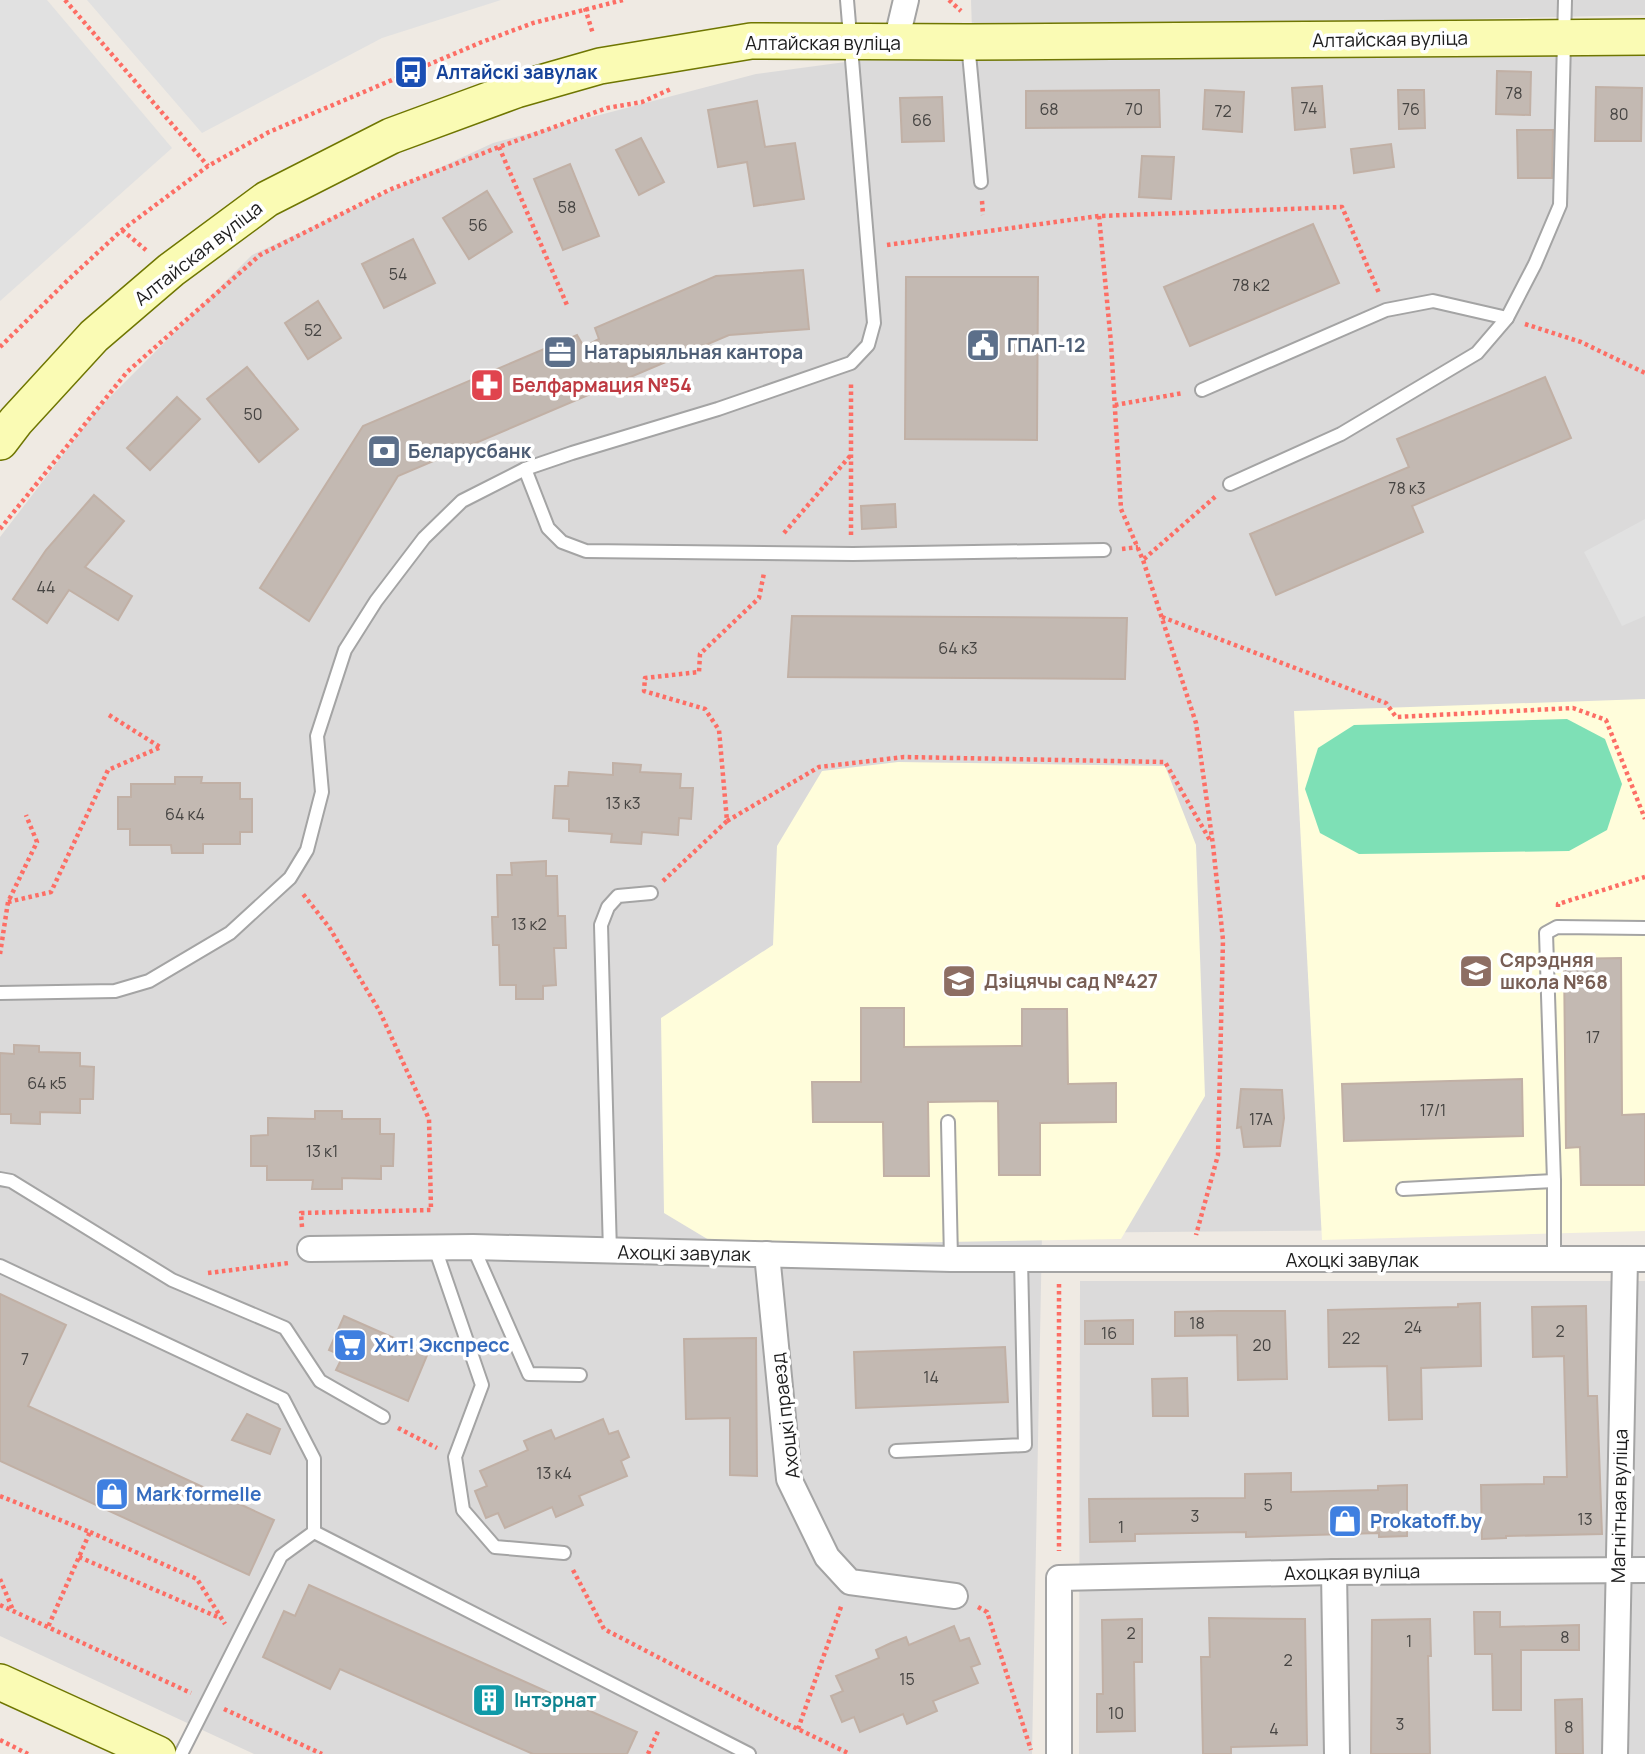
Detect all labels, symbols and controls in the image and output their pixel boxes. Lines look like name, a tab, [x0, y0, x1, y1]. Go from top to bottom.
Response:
street label: Алтайская вуліца	[1312, 25, 1468, 53]
street label: Алтайская вуліца	[745, 30, 901, 56]
bus stop icon: Алтайскі завулак	[392, 53, 430, 91]
place label: Алтайскі завулак	[436, 59, 598, 85]
house number: 78	[1505, 82, 1523, 104]
house number: 74	[1301, 97, 1317, 119]
house number: 68	[1039, 98, 1059, 120]
house number: 70	[1125, 98, 1143, 120]
house number: 76	[1402, 98, 1420, 120]
house number: 72	[1214, 100, 1232, 122]
house number: 80	[1609, 103, 1629, 125]
house number: 66	[912, 109, 932, 131]
street label: Алтайская вуліца	[129, 195, 267, 311]
house number: 58	[558, 196, 576, 218]
house number: 56	[468, 214, 488, 236]
house number: 54	[389, 263, 407, 285]
house number: 78 к2	[1232, 274, 1270, 296]
house number: 52	[304, 319, 322, 341]
public building icon: ГПАП-12	[964, 326, 1002, 364]
place label: ГПАП-12	[1007, 332, 1085, 358]
office icon: Натарыяльная кантора	[541, 333, 579, 371]
place label: Натарыяльная кантора	[584, 339, 803, 365]
pharmacy icon: Белфармация №54	[468, 366, 506, 404]
place label: Белфармация №54	[512, 372, 692, 398]
house number: 50	[244, 403, 263, 425]
bank icon: Беларусбанк	[365, 432, 403, 470]
place label: Беларусбанк	[408, 438, 532, 464]
house number: 78 к3	[1388, 477, 1426, 499]
house number: 44	[36, 576, 56, 598]
house number: 64 к3	[938, 637, 978, 659]
house number: 13 к3	[605, 792, 641, 814]
house number: 64 к4	[165, 803, 205, 825]
house number: 13 к2	[511, 913, 547, 935]
place label: Сярэдняя школа №68	[1500, 947, 1608, 995]
school or university icon: Сярэдняя школа №68	[1457, 952, 1495, 990]
school or university icon: Дзіцячы сад №427	[940, 962, 978, 1000]
place label: Дзіцячы сад №427	[984, 968, 1158, 994]
house number: 17	[1586, 1026, 1600, 1048]
house number: 64 к5	[27, 1072, 67, 1094]
house number: 17/1	[1420, 1099, 1446, 1121]
house number: 17А	[1249, 1108, 1273, 1130]
house number: 13 к1	[306, 1140, 338, 1162]
street label: Ахоцкі завулак	[617, 1239, 751, 1267]
street label: Ахоцкі завулак	[1285, 1247, 1419, 1273]
house number: 18	[1189, 1312, 1205, 1334]
house number: 24	[1404, 1316, 1422, 1338]
house number: 2	[1555, 1320, 1565, 1342]
house number: 16	[1101, 1322, 1117, 1344]
supermarket icon: Хит! Экспресс	[331, 1326, 369, 1364]
house number: 22	[1342, 1327, 1360, 1349]
place label: Хит! Экспресс	[374, 1332, 510, 1358]
house number: 20	[1253, 1334, 1271, 1356]
house number: 7	[21, 1348, 29, 1370]
street label: Ахоцкі праезд	[764, 1352, 806, 1480]
house number: 14	[923, 1366, 939, 1388]
street label: Магнітная вуліца	[1605, 1429, 1633, 1583]
house number: 13 к4	[536, 1462, 572, 1484]
shop icon: Mark formelle	[93, 1475, 131, 1513]
place label: Mark formelle	[136, 1481, 261, 1507]
house number: 5	[1263, 1494, 1273, 1516]
shop icon: Prokatoff.by	[1326, 1502, 1364, 1540]
house number: 3	[1191, 1505, 1199, 1527]
place label: Prokatoff.by	[1370, 1508, 1482, 1534]
house number: 13	[1577, 1508, 1593, 1530]
house number: 1	[1118, 1516, 1124, 1538]
street label: Ахоцкая вуліца	[1284, 1558, 1420, 1586]
house number: 2	[1126, 1622, 1136, 1644]
house number: 8	[1560, 1626, 1570, 1648]
house number: 1	[1406, 1630, 1412, 1652]
house number: 2	[1283, 1649, 1293, 1671]
house number: 15	[899, 1668, 915, 1690]
building icon: Інтэрнат	[470, 1681, 508, 1719]
place label: Інтэрнат	[514, 1687, 597, 1713]
house number: 10	[1108, 1702, 1124, 1724]
house number: 3	[1396, 1713, 1404, 1735]
house number: 8	[1564, 1716, 1574, 1738]
house number: 4	[1269, 1718, 1279, 1740]

